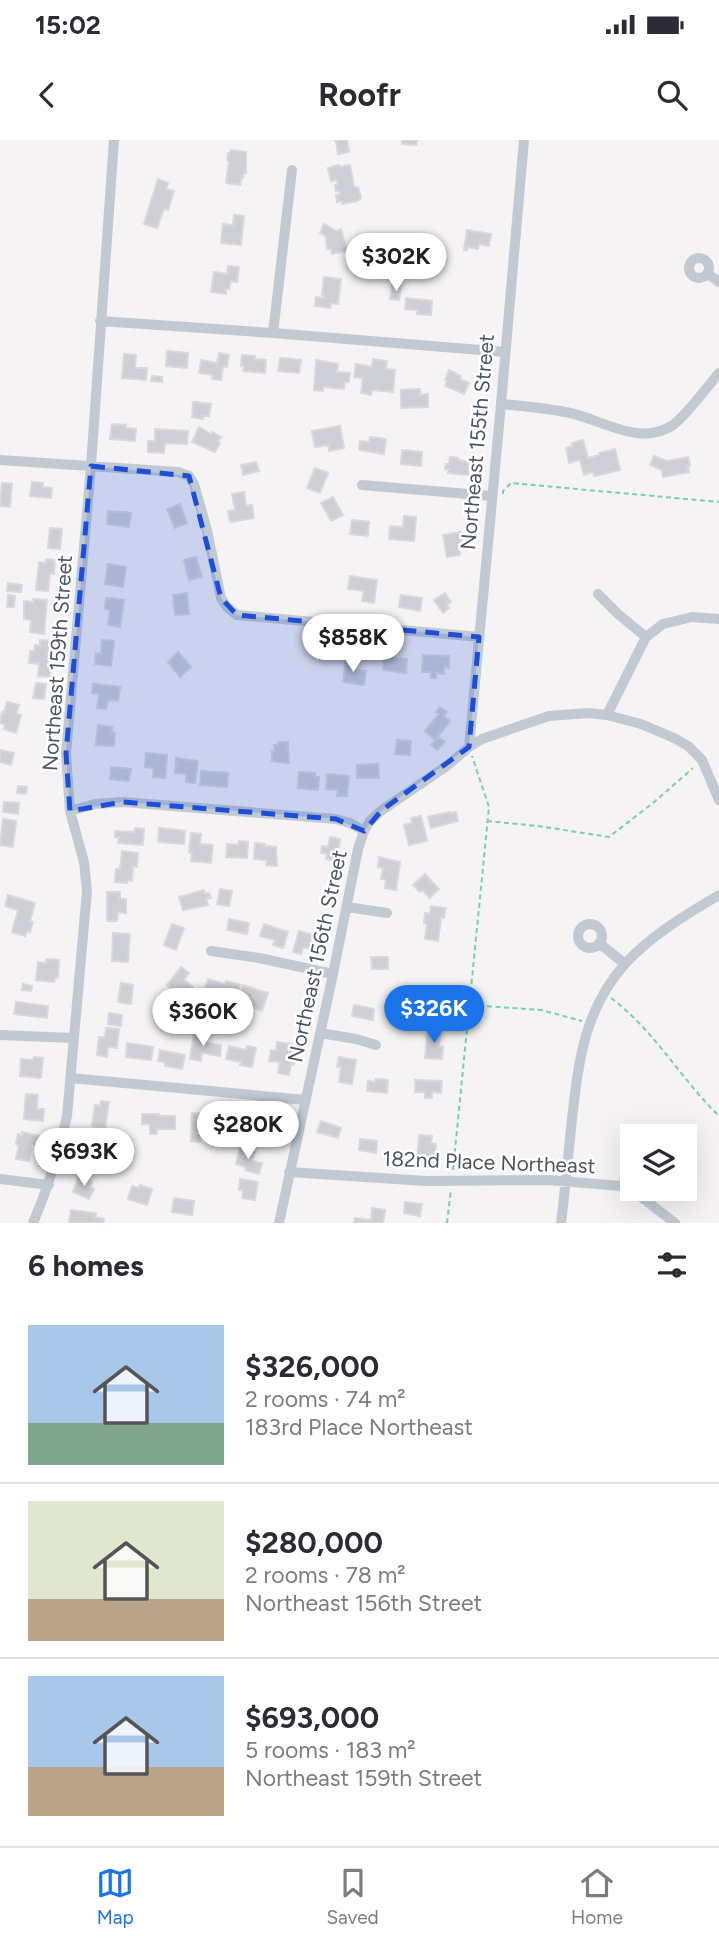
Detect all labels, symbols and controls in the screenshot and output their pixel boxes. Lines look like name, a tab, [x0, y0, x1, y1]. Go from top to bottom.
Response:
text: 15:02	[35, 9, 101, 41]
icon: back	[28, 76, 66, 114]
text: Roofr	[318, 76, 401, 114]
icon: search	[653, 76, 691, 114]
pin: $302K	[347, 234, 445, 293]
text: $302K	[361, 242, 431, 270]
street label: Northeast 155th Street	[455, 333, 499, 551]
street label: Northeast 159th Street	[37, 554, 77, 772]
pin: $858K	[304, 615, 402, 674]
text: $858K	[318, 623, 388, 651]
street label: Northeast 156th Street	[282, 847, 352, 1065]
pin: $326K	[385, 986, 483, 1045]
pin: $360K	[154, 988, 252, 1048]
text: $326K	[400, 994, 468, 1022]
text: $360K	[168, 997, 238, 1025]
pin: $280K	[199, 1102, 297, 1161]
text: $280K	[213, 1110, 283, 1138]
map controls	[620, 1124, 697, 1201]
button: layers	[620, 1124, 697, 1201]
pin: $693K	[35, 1128, 133, 1188]
text: $693K	[50, 1137, 118, 1165]
street label: 182nd Place Northeast	[382, 1146, 596, 1178]
icon: filters	[653, 1246, 691, 1284]
text: 6 homes	[28, 1247, 144, 1284]
text: $326,000	[245, 1348, 379, 1385]
icon: home	[84, 1353, 168, 1437]
text: 2 rooms · 74 m²	[245, 1385, 406, 1413]
text: 183rd Place Northeast	[245, 1413, 473, 1441]
text: $280,000	[245, 1524, 383, 1561]
icon: home	[84, 1529, 168, 1613]
text: 2 rooms · 78 m²	[245, 1561, 406, 1589]
text: Northeast 156th Street	[245, 1589, 482, 1617]
text: $693,000	[245, 1699, 379, 1736]
icon: home	[84, 1704, 168, 1788]
text: 5 rooms · 183 m²	[245, 1736, 416, 1764]
text: Northeast 159th Street	[245, 1764, 482, 1792]
tab: Map	[96, 1864, 134, 1929]
tab: Saved	[326, 1864, 379, 1929]
tab: Home	[571, 1864, 623, 1929]

